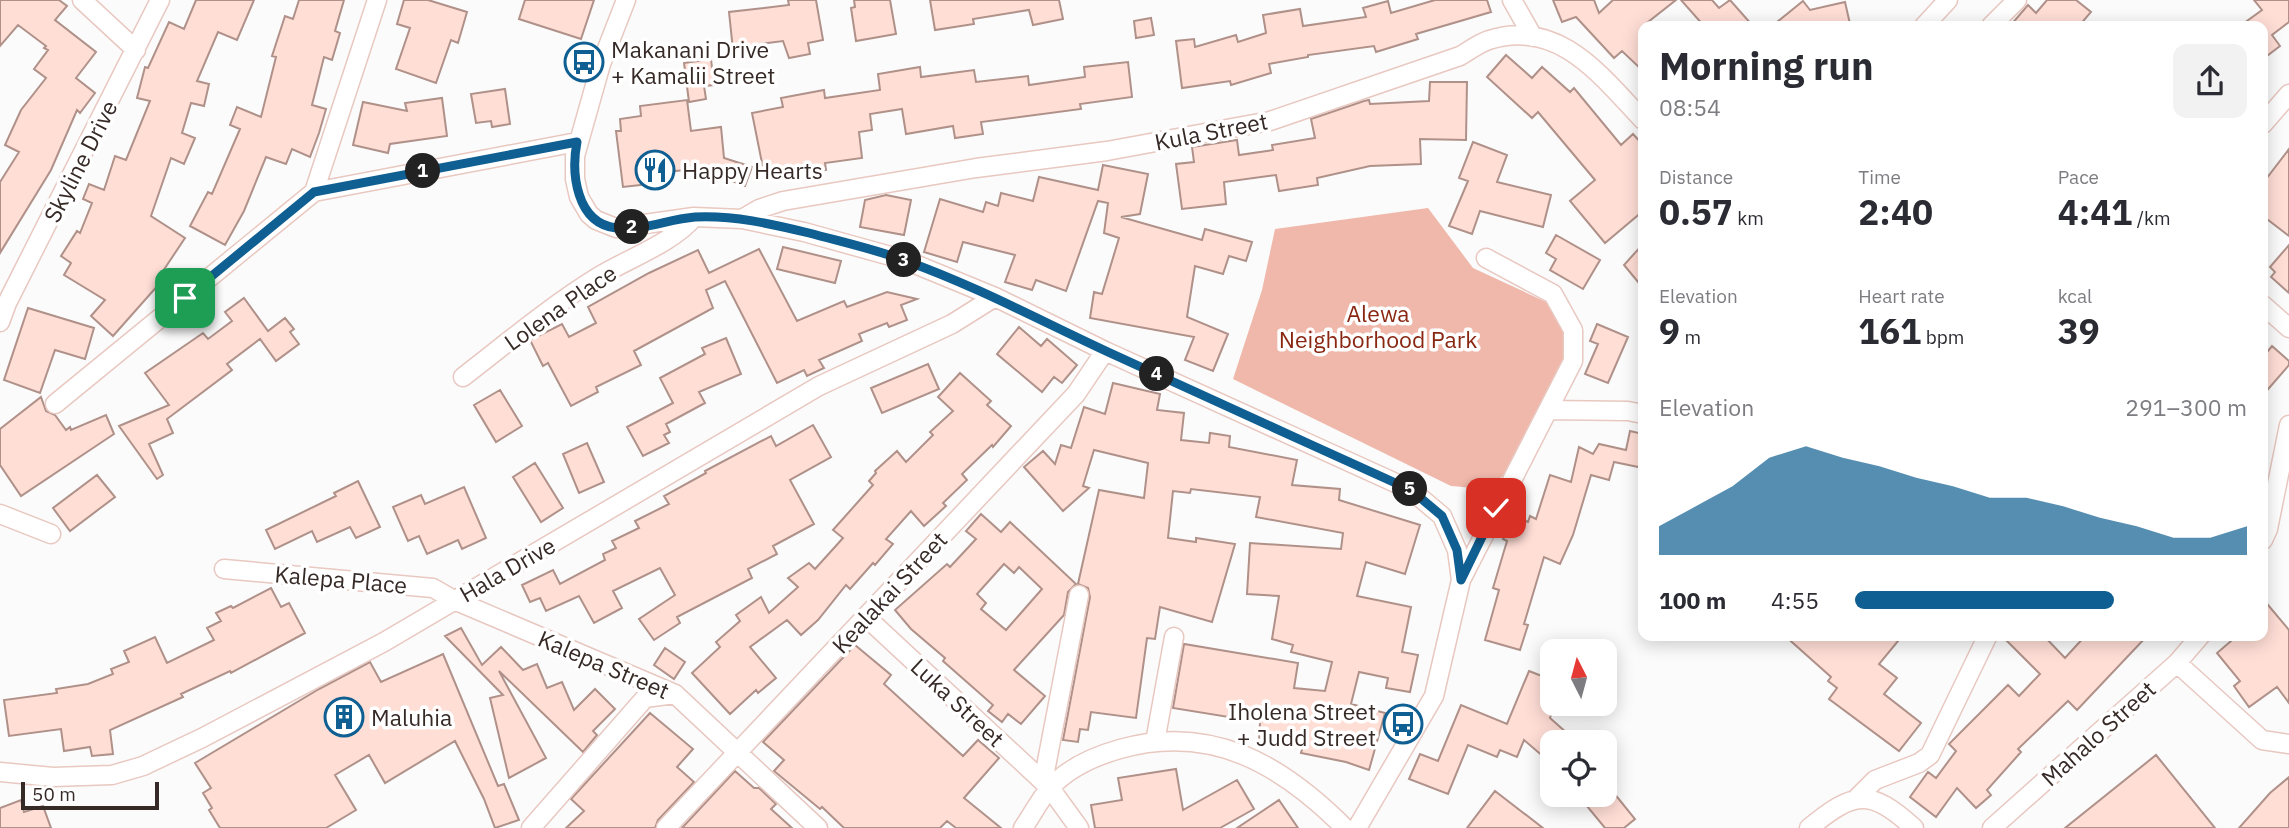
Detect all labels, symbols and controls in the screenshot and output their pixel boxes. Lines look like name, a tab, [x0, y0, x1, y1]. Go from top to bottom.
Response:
place label: Makanani Drive + Kamalii Street	[611, 34, 775, 90]
bus stop icon: Makanani Drive + Kamalii Street	[563, 41, 605, 83]
text: Morning run	[1659, 41, 1874, 90]
button: share	[2173, 44, 2247, 118]
text: 08:54	[1659, 92, 1721, 122]
street label: Skyline Drive	[36, 95, 124, 227]
street label: Kula Street	[1152, 105, 1270, 157]
restaurant icon: Happy Hearts	[634, 149, 676, 191]
pin: 1	[406, 154, 440, 188]
place label: Happy Hearts	[682, 155, 823, 185]
text: 1	[417, 158, 428, 182]
text: Distance	[1659, 165, 1733, 189]
text: Time	[1858, 165, 1901, 189]
text: Pace	[2058, 165, 2099, 189]
text: 0.57	[1659, 189, 1733, 235]
text: 2:40	[1858, 189, 1933, 235]
text: 4:41	[2058, 189, 2132, 235]
text: km	[1733, 206, 1764, 230]
text: /km	[2132, 206, 2171, 230]
pin: 2	[614, 210, 650, 244]
text: 2	[626, 214, 637, 238]
pin: 3	[886, 243, 922, 278]
text: 3	[898, 247, 909, 271]
street label: Lolena Place	[498, 257, 622, 357]
pin	[155, 268, 215, 328]
icon: arrive	[166, 279, 204, 317]
text: Elevation	[1659, 284, 1738, 308]
text: Heart rate	[1858, 284, 1945, 308]
text: kcal	[2058, 284, 2092, 308]
park label: Alewa Neighborhood Park	[1279, 298, 1477, 354]
text: 9	[1659, 308, 1680, 354]
text: 161	[1858, 308, 1921, 354]
text: 39	[2058, 308, 2100, 354]
text: m	[1680, 325, 1701, 349]
text: bpm	[1921, 325, 1964, 349]
pin: 4	[1140, 356, 1174, 392]
text: 4	[1151, 361, 1162, 385]
text: Elevation	[1659, 392, 1754, 422]
text: 291–300 m	[2125, 392, 2247, 422]
pin: 5	[1392, 472, 1428, 506]
text: 5	[1404, 476, 1415, 500]
pin	[1466, 478, 1526, 538]
icon: check	[1477, 489, 1515, 527]
street label: Kealakai Street	[825, 525, 953, 659]
street label: Hala Drive	[454, 530, 560, 608]
street label: Kalepa Place	[273, 558, 409, 600]
text: 100 m	[1659, 585, 1726, 615]
text: 4:55	[1771, 585, 1819, 615]
street label: Kalepa Street	[534, 623, 674, 705]
north arrow	[1540, 639, 1617, 716]
map controls	[1540, 639, 1617, 807]
street label: Luka Street	[905, 651, 1011, 753]
street label: Mahalo Street	[2034, 674, 2162, 792]
building icon: Maluhia	[323, 696, 365, 738]
place label: Iholena Street + Judd Street	[1228, 696, 1376, 752]
place label: Maluhia	[371, 702, 452, 732]
bus stop icon: Iholena Street + Judd Street	[1382, 703, 1424, 745]
button: locate	[1540, 730, 1617, 807]
scale bar	[21, 779, 159, 811]
text: 50 m	[32, 782, 76, 806]

